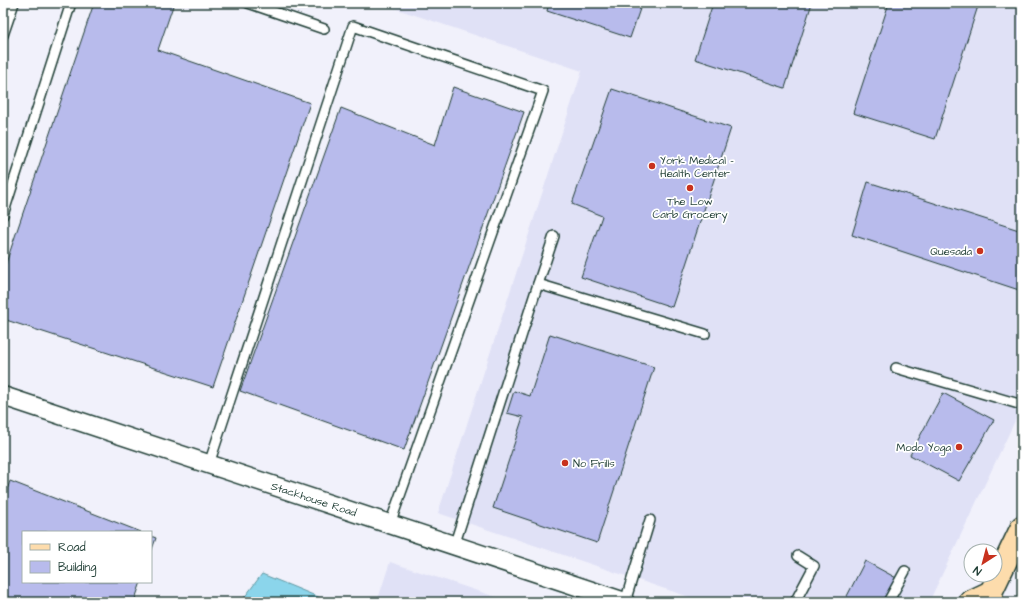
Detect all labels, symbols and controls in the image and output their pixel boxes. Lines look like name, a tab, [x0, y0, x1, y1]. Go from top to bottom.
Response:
place label: York Medical - Health Center	[660, 153, 734, 181]
marker: York Medical - Health Center	[647, 161, 657, 171]
marker: The Low Carb Grocery	[685, 183, 695, 193]
place label: The Low Carb Grocery	[653, 194, 727, 223]
place label: Quesada	[930, 244, 972, 259]
marker: Quesada	[975, 246, 985, 256]
place label: Modo Yoga	[896, 440, 951, 456]
marker: Modo Yoga	[954, 442, 964, 452]
place label: No Frills	[573, 456, 615, 471]
marker: No Frills	[560, 458, 570, 468]
street label: Stackhouse Road	[269, 479, 359, 520]
legend	[22, 531, 152, 583]
text: Road	[58, 539, 86, 556]
north arrow	[963, 543, 1003, 583]
text: Building	[58, 559, 96, 577]
text: N	[970, 563, 985, 579]

